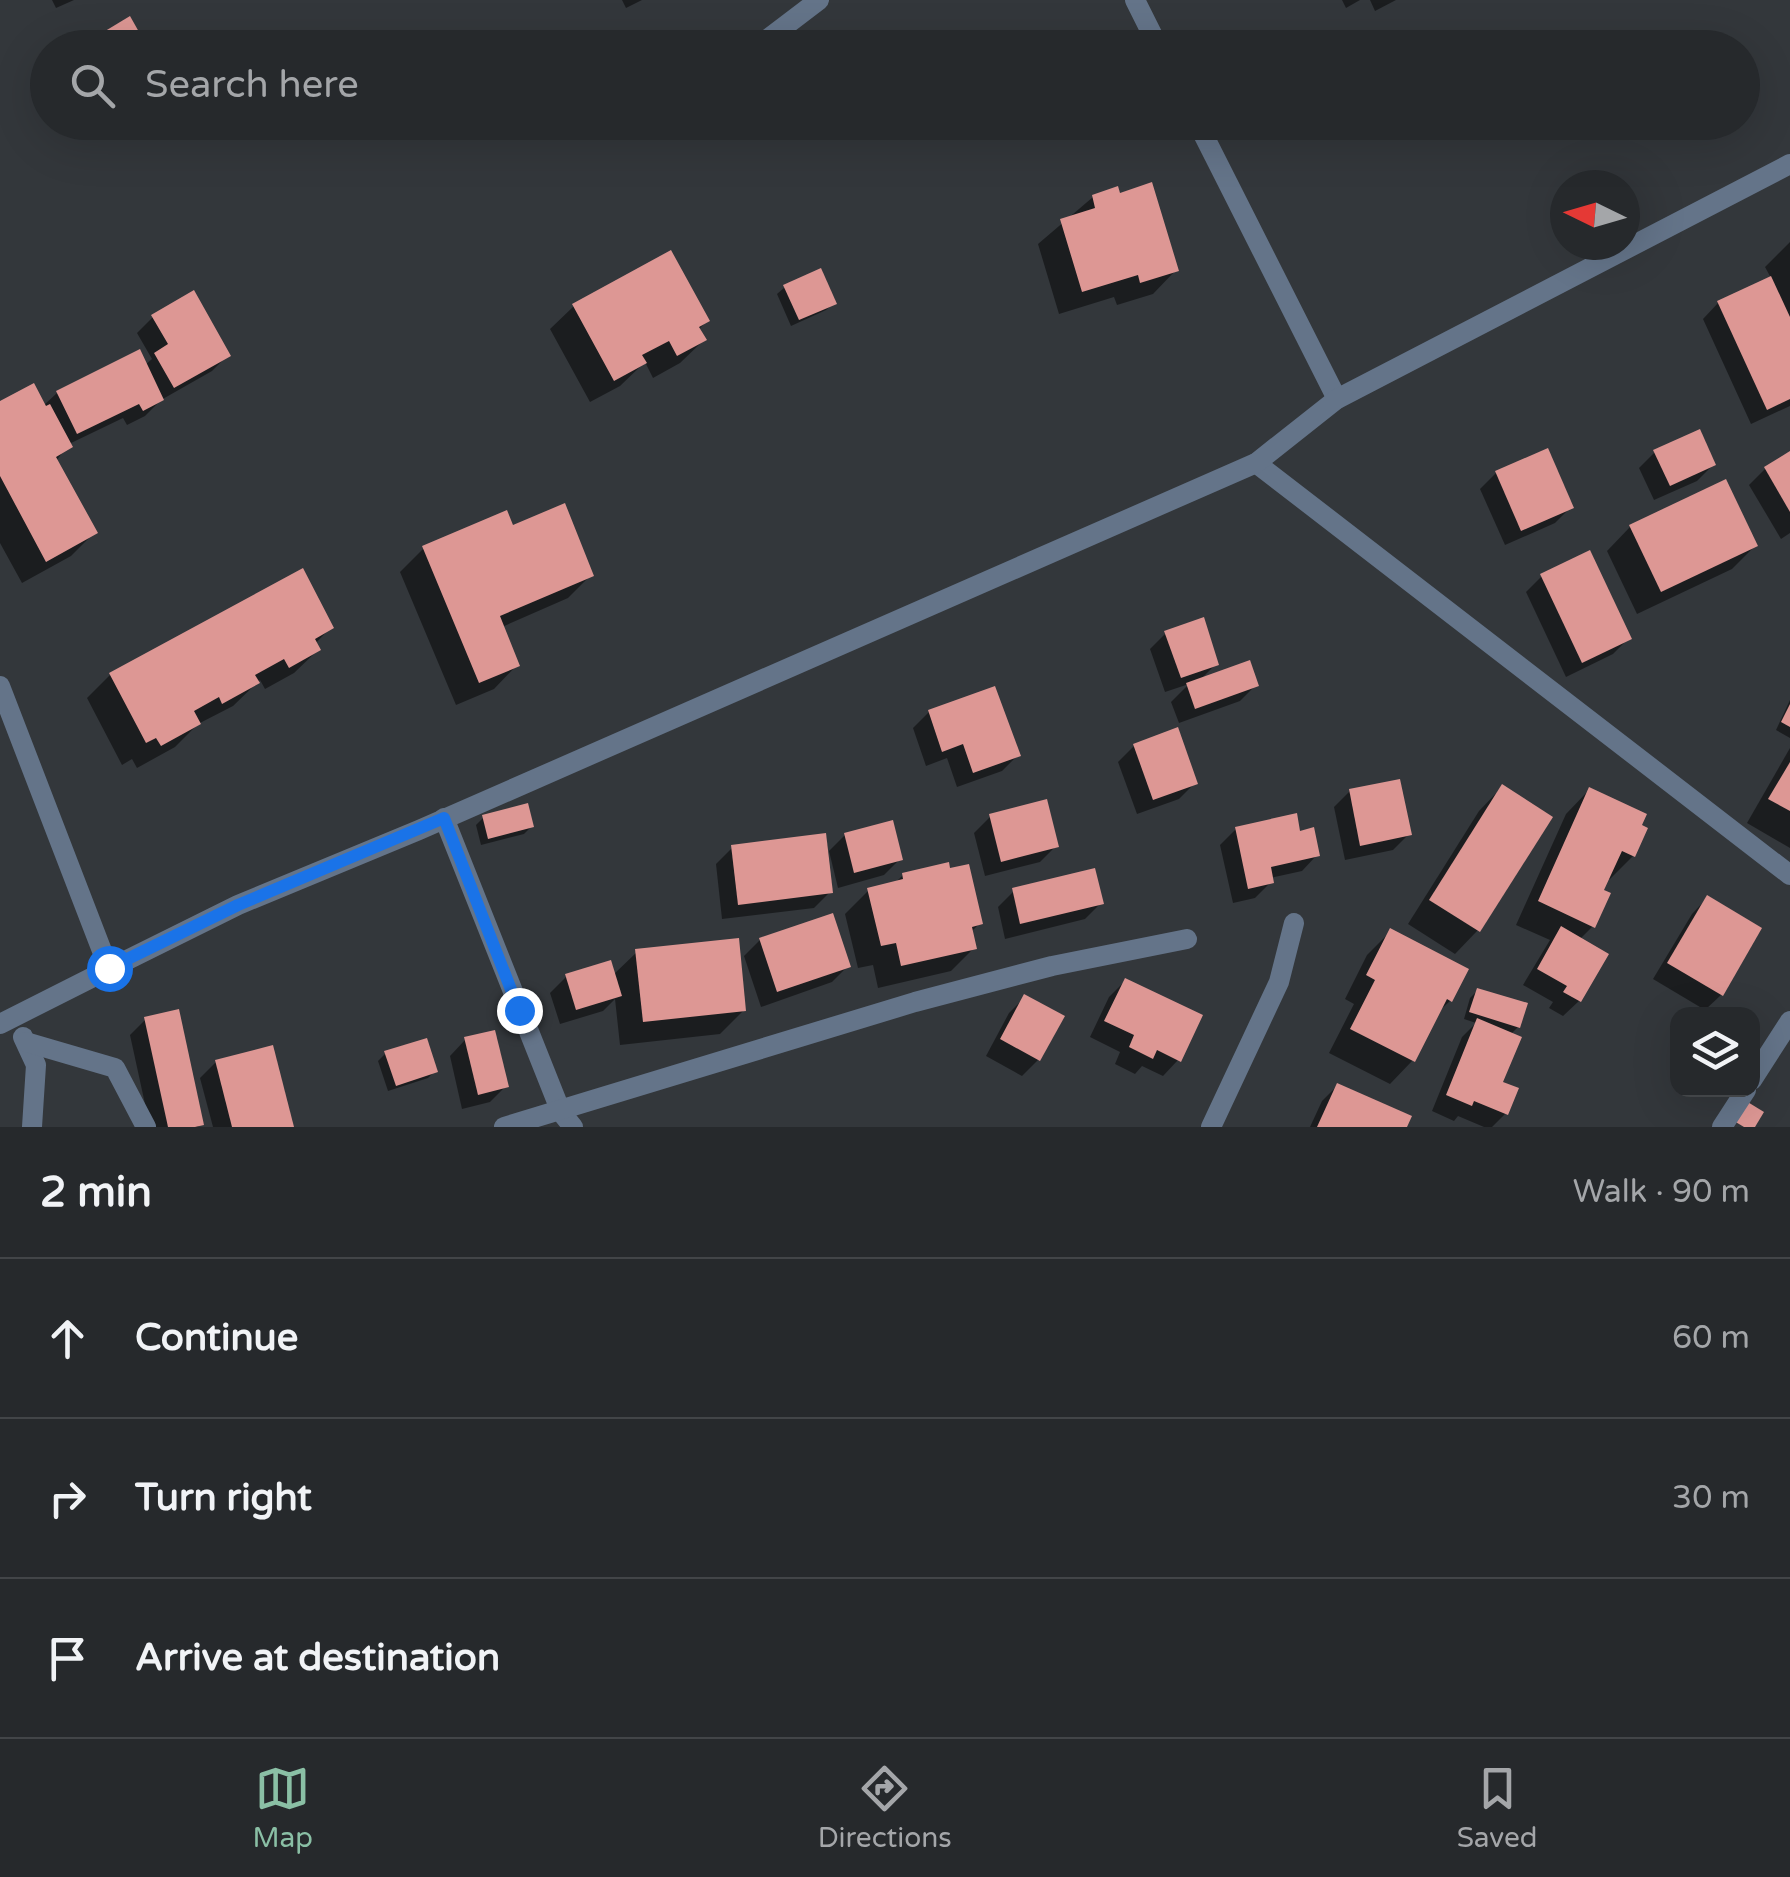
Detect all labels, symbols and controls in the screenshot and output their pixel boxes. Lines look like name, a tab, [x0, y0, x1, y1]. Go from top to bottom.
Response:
search box	[30, 30, 1760, 140]
icon: search	[65, 58, 120, 113]
text: Search here	[145, 62, 359, 108]
north arrow	[1550, 170, 1640, 260]
route start	[87, 946, 133, 992]
route end	[497, 988, 543, 1034]
map controls	[1670, 1007, 1760, 1097]
button: layers	[1670, 1007, 1760, 1097]
text: 2 min	[40, 1167, 152, 1218]
text: Walk · 90 m	[1573, 1173, 1750, 1211]
icon: ahead	[40, 1311, 95, 1366]
text: Continue	[135, 1315, 298, 1361]
text: 60 m	[1672, 1319, 1750, 1357]
icon: right	[40, 1471, 95, 1526]
text: Turn right	[135, 1475, 312, 1521]
text: 30 m	[1672, 1479, 1750, 1517]
icon: arrive	[40, 1631, 95, 1686]
text: Arrive at destination	[135, 1635, 500, 1681]
tab: Map	[252, 1761, 313, 1855]
tab: Directions	[818, 1761, 952, 1855]
tab: Saved	[1457, 1761, 1538, 1855]

